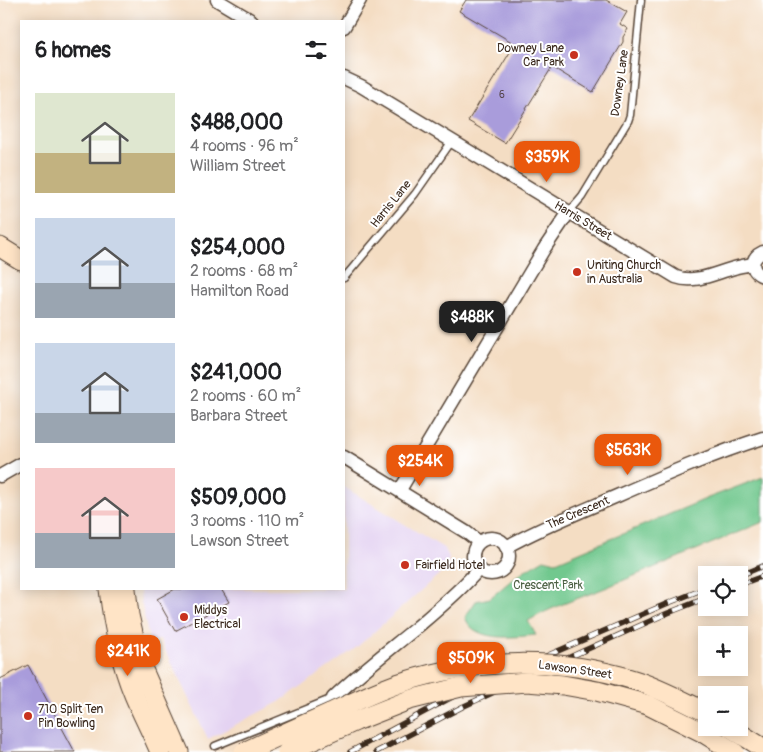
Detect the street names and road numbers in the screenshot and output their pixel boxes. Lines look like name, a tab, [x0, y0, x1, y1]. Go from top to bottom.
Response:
street label: Downey Lane	[608, 49, 632, 117]
street label: Harris Lane	[367, 177, 415, 231]
street label: Harris Street	[552, 198, 615, 244]
street label: The Crescent	[544, 493, 612, 533]
street label: Lawson Street	[537, 657, 613, 683]

